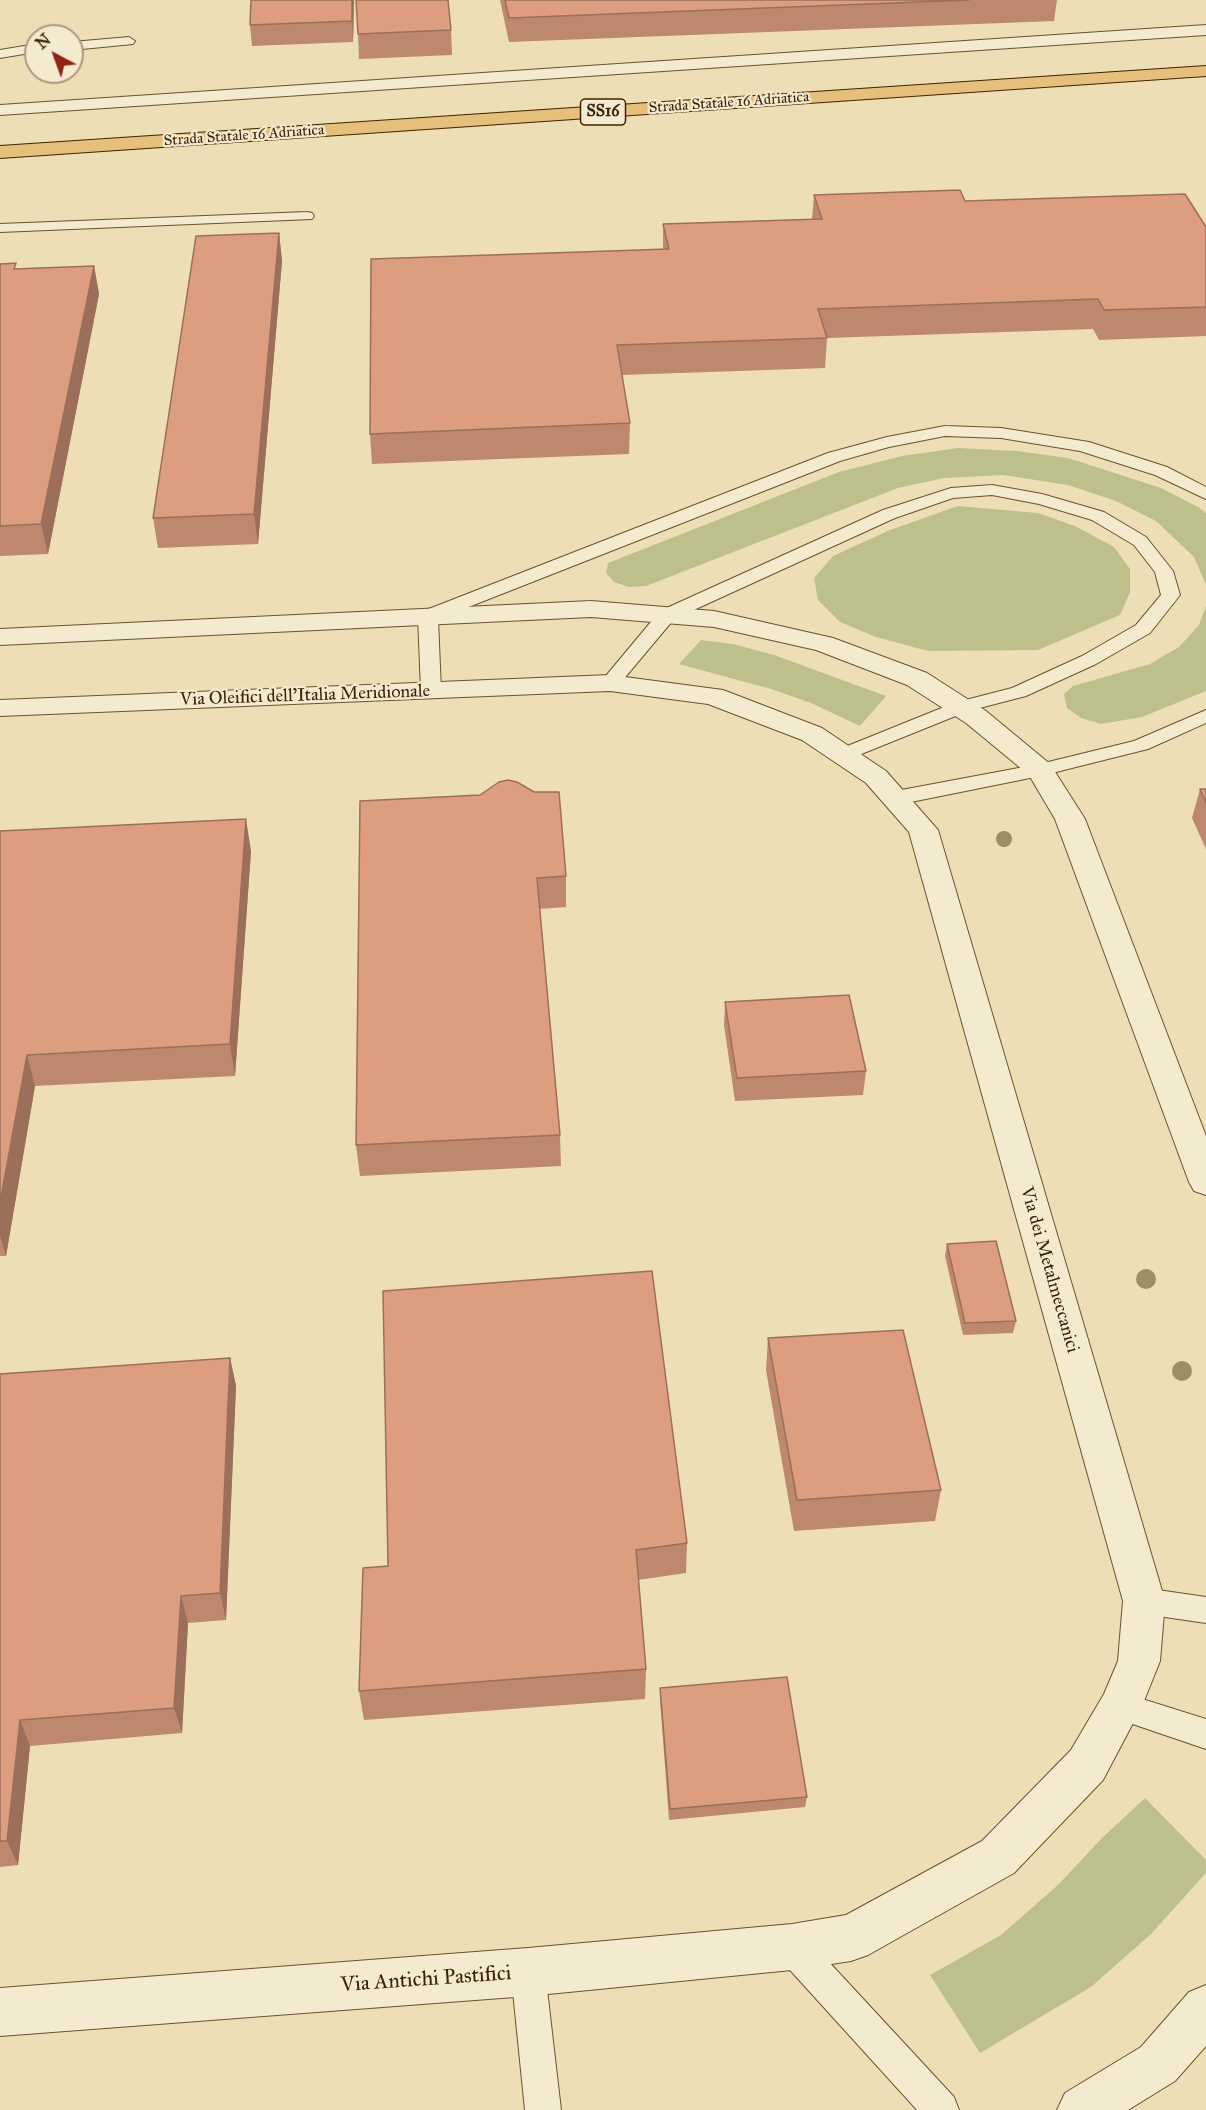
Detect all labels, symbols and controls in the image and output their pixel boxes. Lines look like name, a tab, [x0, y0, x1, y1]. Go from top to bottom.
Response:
north arrow	[24, 24, 84, 84]
text: N	[32, 30, 55, 53]
street label: Strada Statale 16 Adriatica	[648, 88, 810, 118]
road number: SS16	[580, 99, 626, 125]
street label: Strada Statale 16 Adriatica	[163, 121, 325, 151]
street label: Via Oleifici dell'Italia Meridionale	[180, 681, 430, 711]
street label: Via dei Metalmeccanici	[1015, 1185, 1083, 1355]
street label: Via Antichi Pastifici	[340, 1961, 512, 1999]

